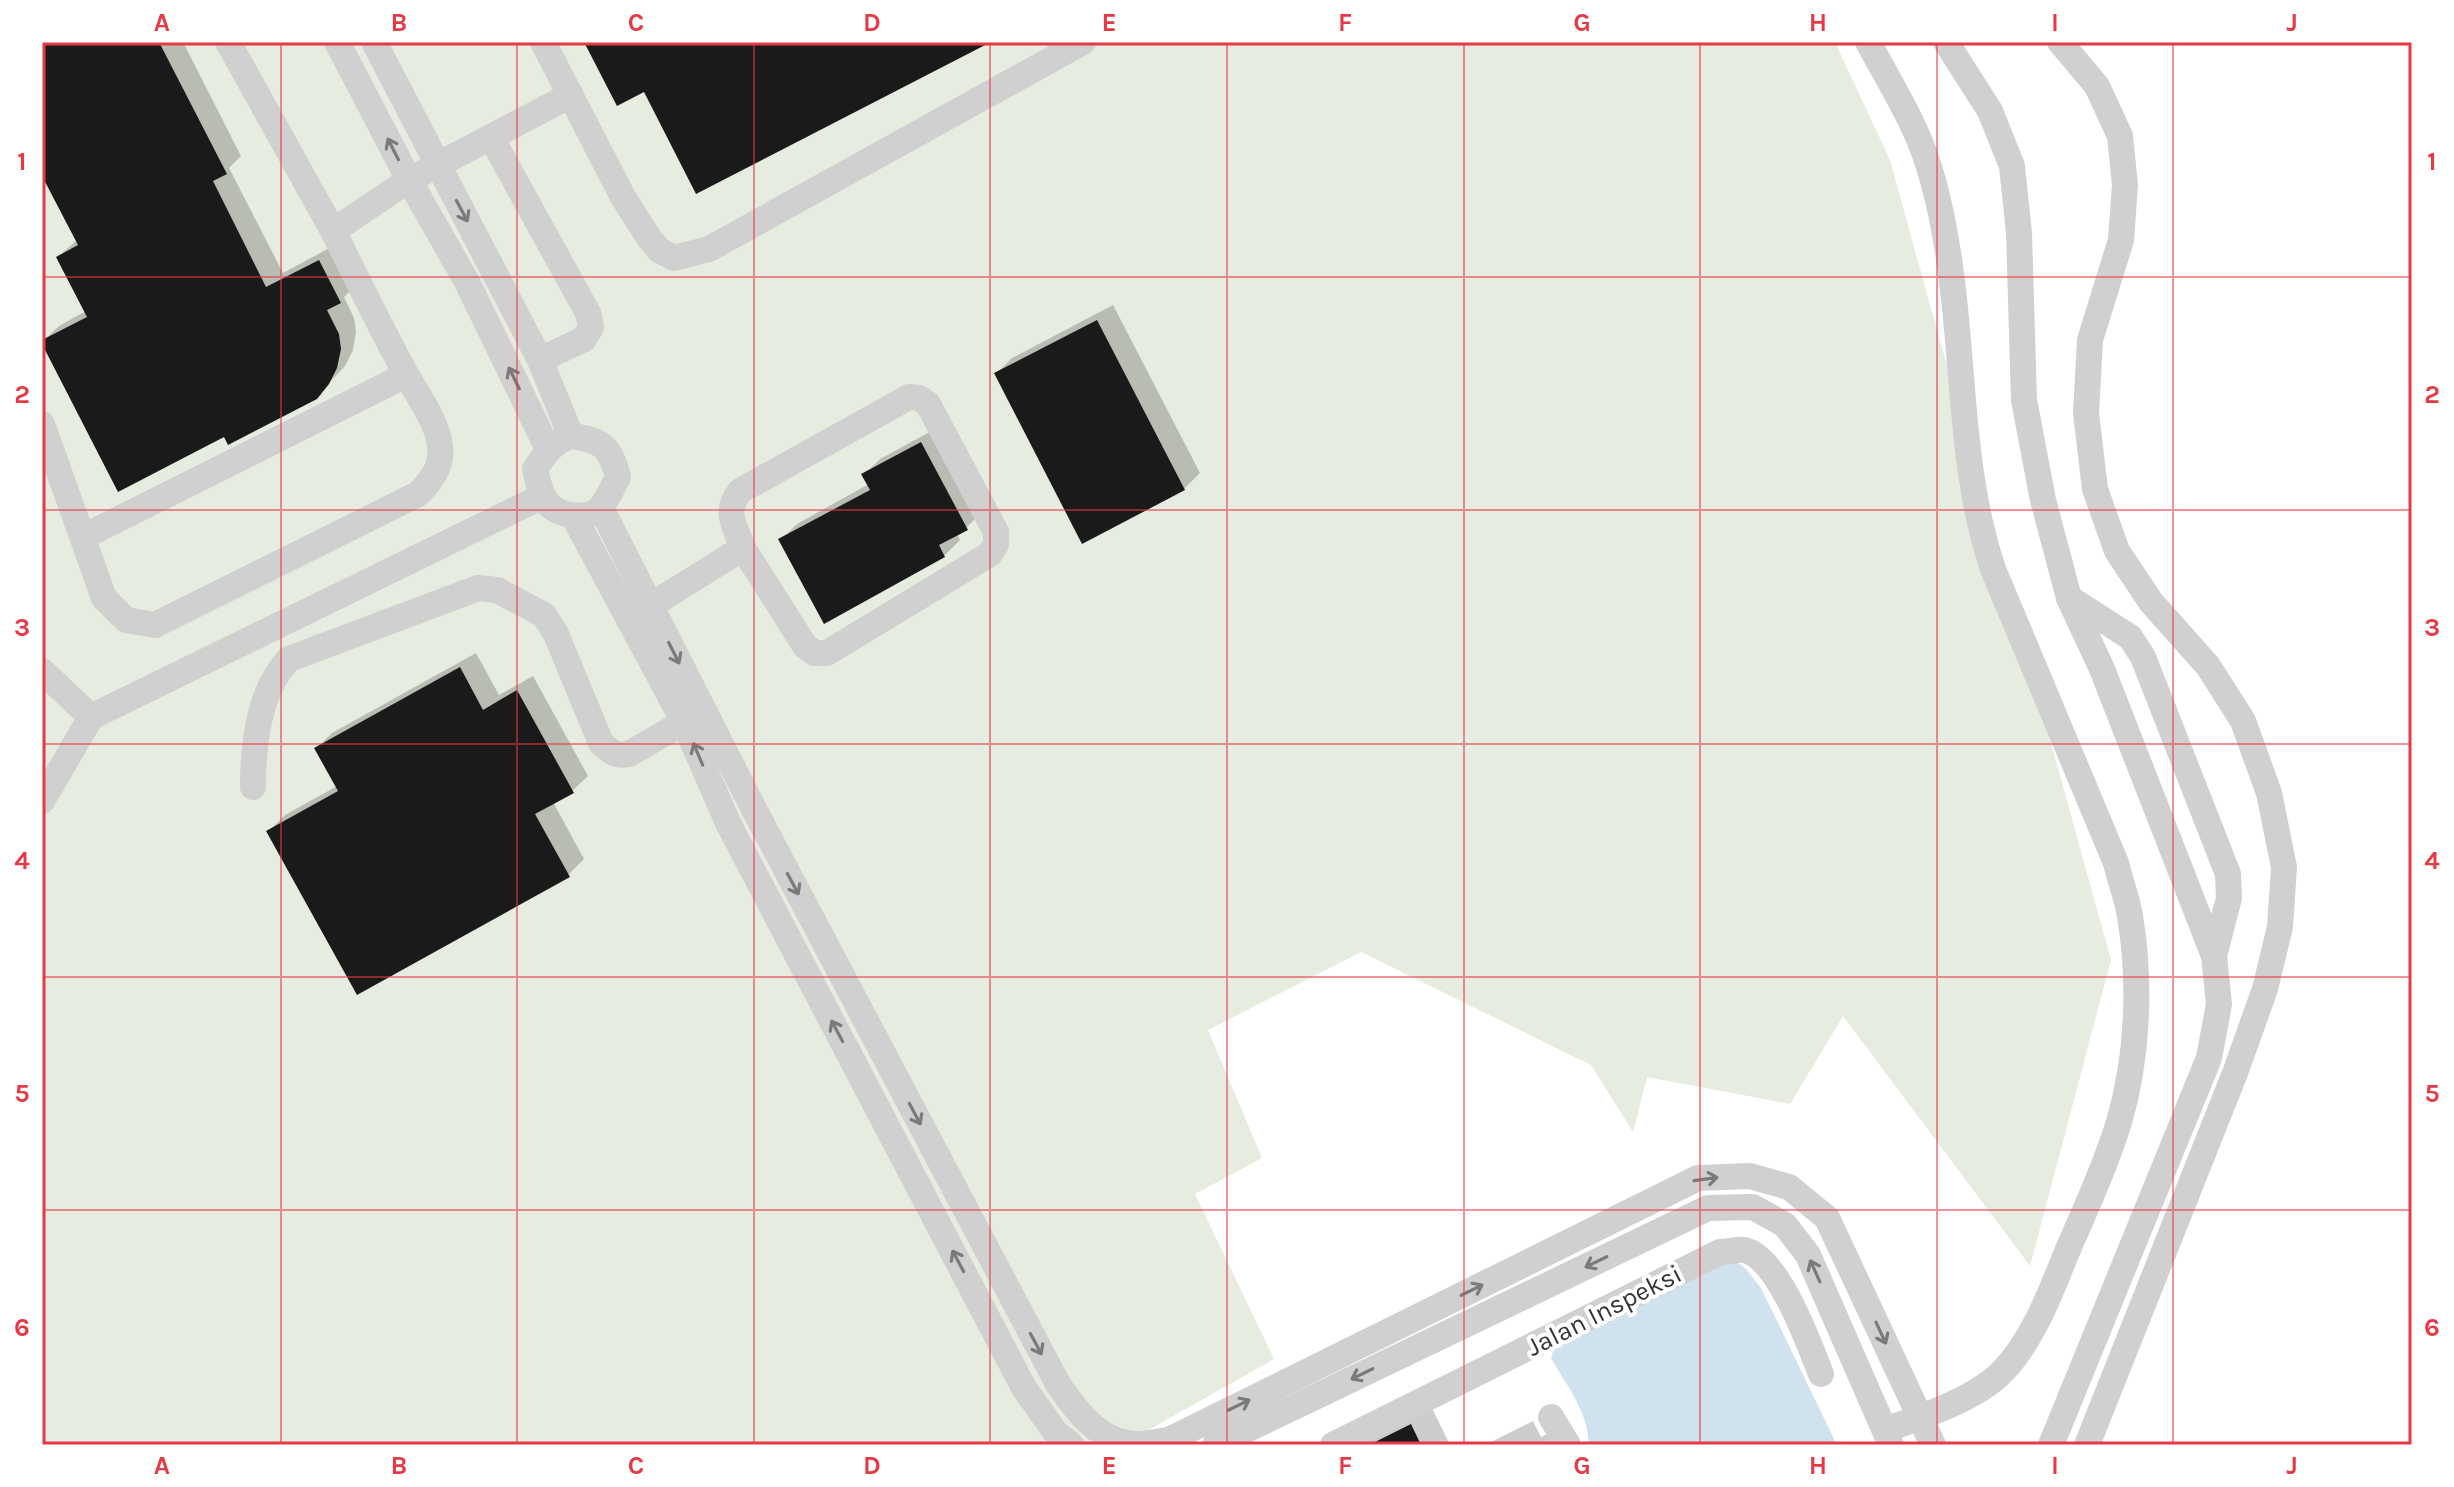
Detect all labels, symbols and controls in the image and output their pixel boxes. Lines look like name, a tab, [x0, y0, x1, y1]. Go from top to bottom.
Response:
text: A	[154, 7, 170, 38]
text: B	[391, 7, 407, 38]
text: C	[628, 7, 644, 38]
text: D	[863, 7, 881, 38]
text: E	[1101, 7, 1117, 38]
text: F	[1338, 7, 1352, 38]
text: G	[1573, 7, 1591, 38]
text: H	[1809, 7, 1827, 38]
text: I	[2051, 7, 2059, 38]
text: J	[2286, 7, 2298, 38]
one-way arrow	[384, 137, 400, 161]
text: 1	[17, 146, 27, 177]
text: 1	[2427, 146, 2437, 177]
one-way arrow	[454, 198, 470, 222]
one-way arrow	[506, 367, 521, 391]
text: 2	[14, 379, 30, 410]
text: 2	[2424, 379, 2440, 410]
text: 3	[14, 612, 30, 643]
text: 3	[2424, 612, 2440, 643]
one-way arrow	[667, 640, 683, 664]
one-way arrow	[690, 742, 705, 766]
text: 4	[14, 845, 30, 876]
text: 4	[2424, 845, 2440, 876]
one-way arrow	[785, 872, 801, 895]
one-way arrow	[828, 1019, 844, 1043]
text: 5	[14, 1078, 30, 1109]
text: 5	[2424, 1078, 2440, 1109]
one-way arrow	[907, 1101, 923, 1125]
one-way arrow	[1693, 1171, 1719, 1186]
one-way arrow	[949, 1250, 965, 1273]
one-way arrow	[1585, 1255, 1609, 1270]
street label: Jalan Inspeksi	[1522, 1258, 1687, 1363]
one-way arrow	[1806, 1259, 1821, 1284]
one-way arrow	[1460, 1282, 1484, 1297]
text: 6	[14, 1312, 30, 1343]
text: 6	[2424, 1312, 2440, 1343]
one-way arrow	[1874, 1320, 1889, 1344]
one-way arrow	[1029, 1331, 1045, 1355]
one-way arrow	[1350, 1367, 1374, 1382]
one-way arrow	[1227, 1397, 1251, 1413]
text: A	[154, 1450, 170, 1481]
text: B	[391, 1450, 407, 1481]
text: C	[628, 1450, 644, 1481]
text: D	[863, 1450, 881, 1481]
text: E	[1101, 1450, 1117, 1481]
text: F	[1338, 1450, 1352, 1481]
text: G	[1573, 1450, 1591, 1481]
text: H	[1809, 1450, 1827, 1481]
text: I	[2051, 1450, 2059, 1481]
text: J	[2286, 1450, 2298, 1481]

